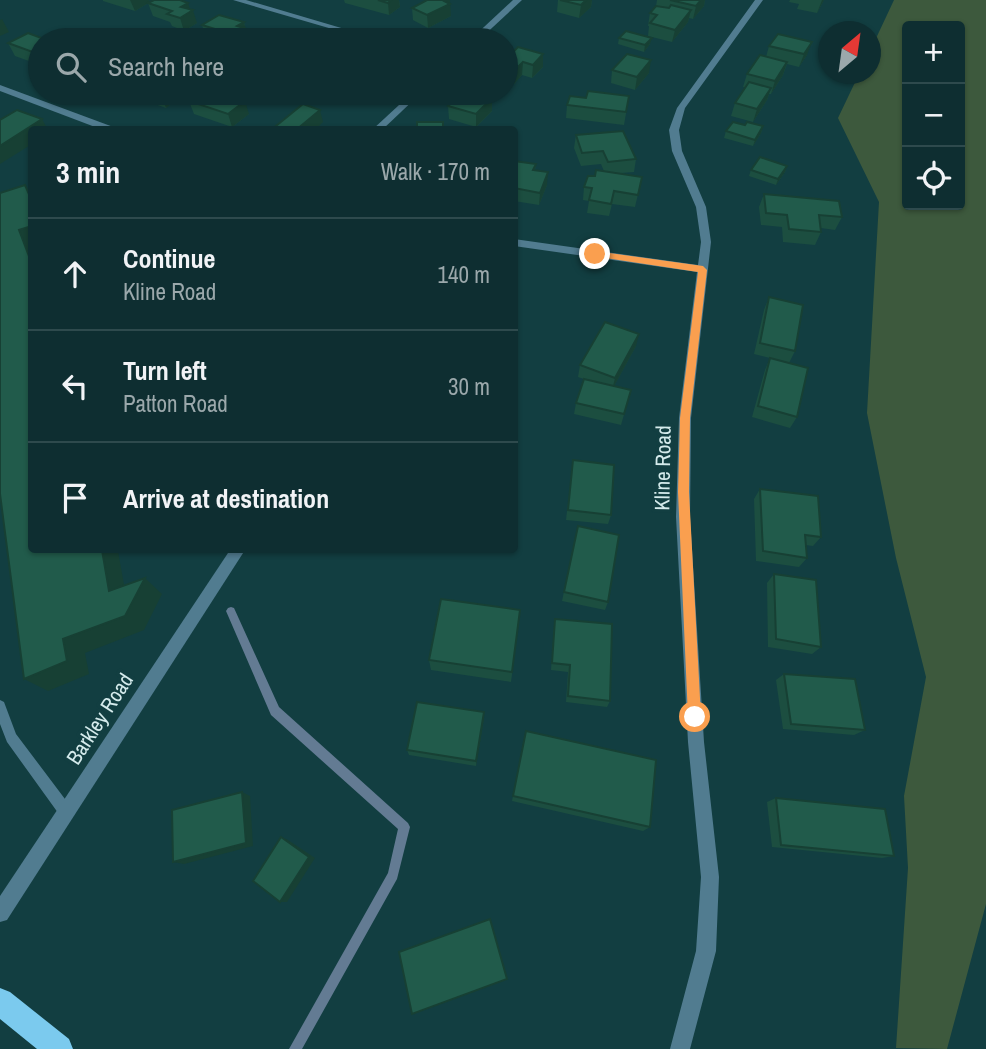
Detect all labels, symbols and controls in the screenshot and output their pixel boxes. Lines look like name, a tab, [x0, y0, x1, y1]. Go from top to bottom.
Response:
north arrow	[818, 21, 881, 84]
map controls	[902, 21, 965, 210]
button: +	[902, 21, 965, 84]
search box	[28, 28, 518, 105]
icon: search	[52, 48, 90, 86]
text: Search here	[108, 49, 224, 84]
button: −	[902, 84, 965, 147]
button: locate	[902, 147, 965, 210]
text: 3 min	[56, 152, 120, 192]
text: Walk · 170 m	[381, 156, 490, 187]
route end	[579, 238, 610, 269]
text: Continue	[123, 241, 215, 276]
icon: ahead	[56, 255, 94, 293]
text: 140 m	[438, 259, 490, 290]
text: Kline Road	[123, 276, 216, 307]
text: Turn left	[123, 353, 207, 388]
icon: left	[56, 367, 94, 405]
text: 30 m	[448, 371, 490, 402]
text: Patton Road	[123, 388, 228, 419]
street label: Kline Road	[647, 425, 678, 511]
icon: arrive	[56, 479, 94, 517]
text: Arrive at destination	[123, 481, 329, 516]
street label: Barkley Road	[59, 667, 140, 770]
route start	[679, 701, 710, 732]

